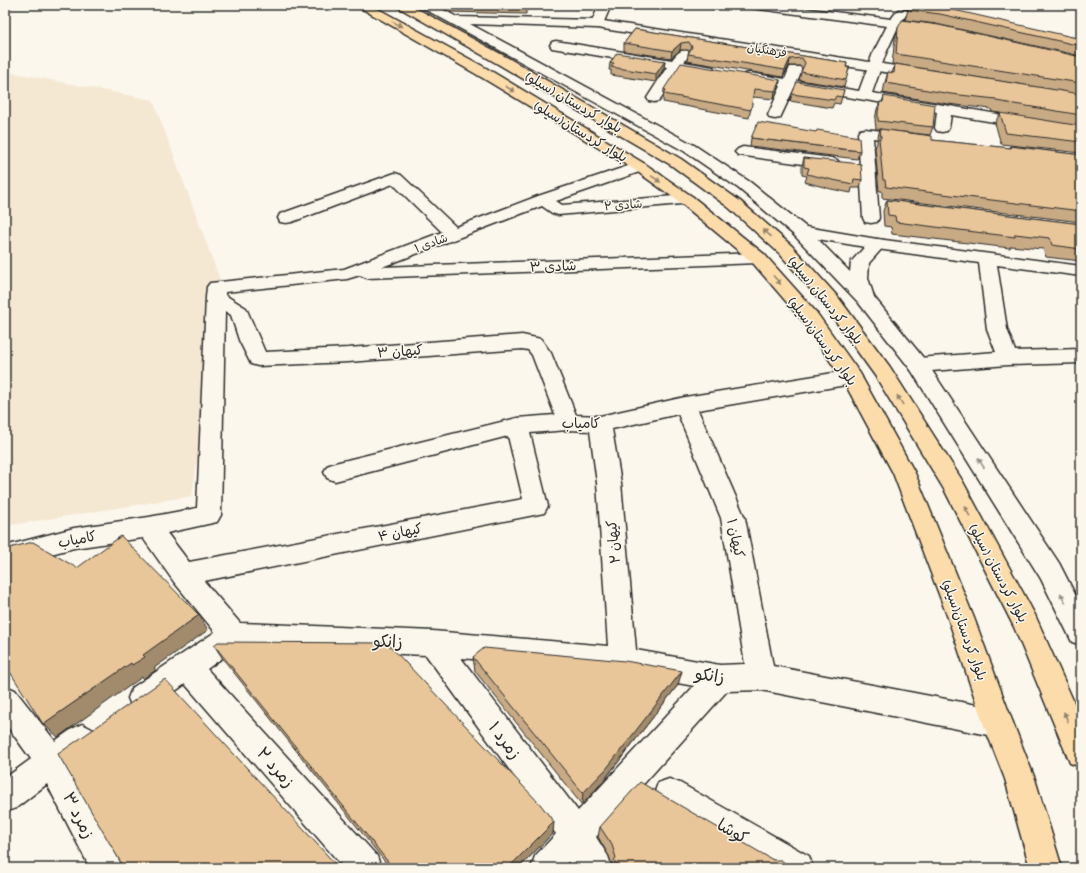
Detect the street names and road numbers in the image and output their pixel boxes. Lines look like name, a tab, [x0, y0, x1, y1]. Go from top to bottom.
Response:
street label: فرهنگیان	[746, 40, 788, 63]
street label: بلوار کردستان (سیلو)	[521, 68, 625, 140]
street label: بلوار کردستان(سیلو)	[529, 97, 631, 169]
street label: شادی ۲	[603, 197, 643, 216]
street label: شادی ۱	[412, 231, 451, 258]
street label: بلوار کردستان (سیلو)	[782, 252, 867, 350]
street label: شادی ۳	[529, 257, 577, 279]
street label: بلوار کردستان(سیلو)	[782, 293, 861, 391]
street label: کیهان ۳	[377, 341, 424, 365]
street label: کامیاب	[562, 415, 600, 435]
street label: کیهان ۱	[720, 517, 748, 560]
street label: کیهان ۲	[603, 519, 627, 564]
street label: کیهان ۴	[377, 520, 424, 548]
street label: بلوار کردستان (سیلو)	[963, 521, 1032, 627]
street label: کامیاب	[57, 527, 98, 554]
street label: بلوار کردستان(سیلو)	[936, 577, 991, 684]
street label: زانکو	[371, 631, 403, 657]
street label: زانکو	[691, 664, 726, 692]
street label: زمرد ۱	[480, 718, 525, 766]
street label: زمرد ۲	[249, 743, 298, 795]
street label: زمرد ۳	[54, 789, 98, 844]
street label: کوشا	[711, 815, 752, 852]

